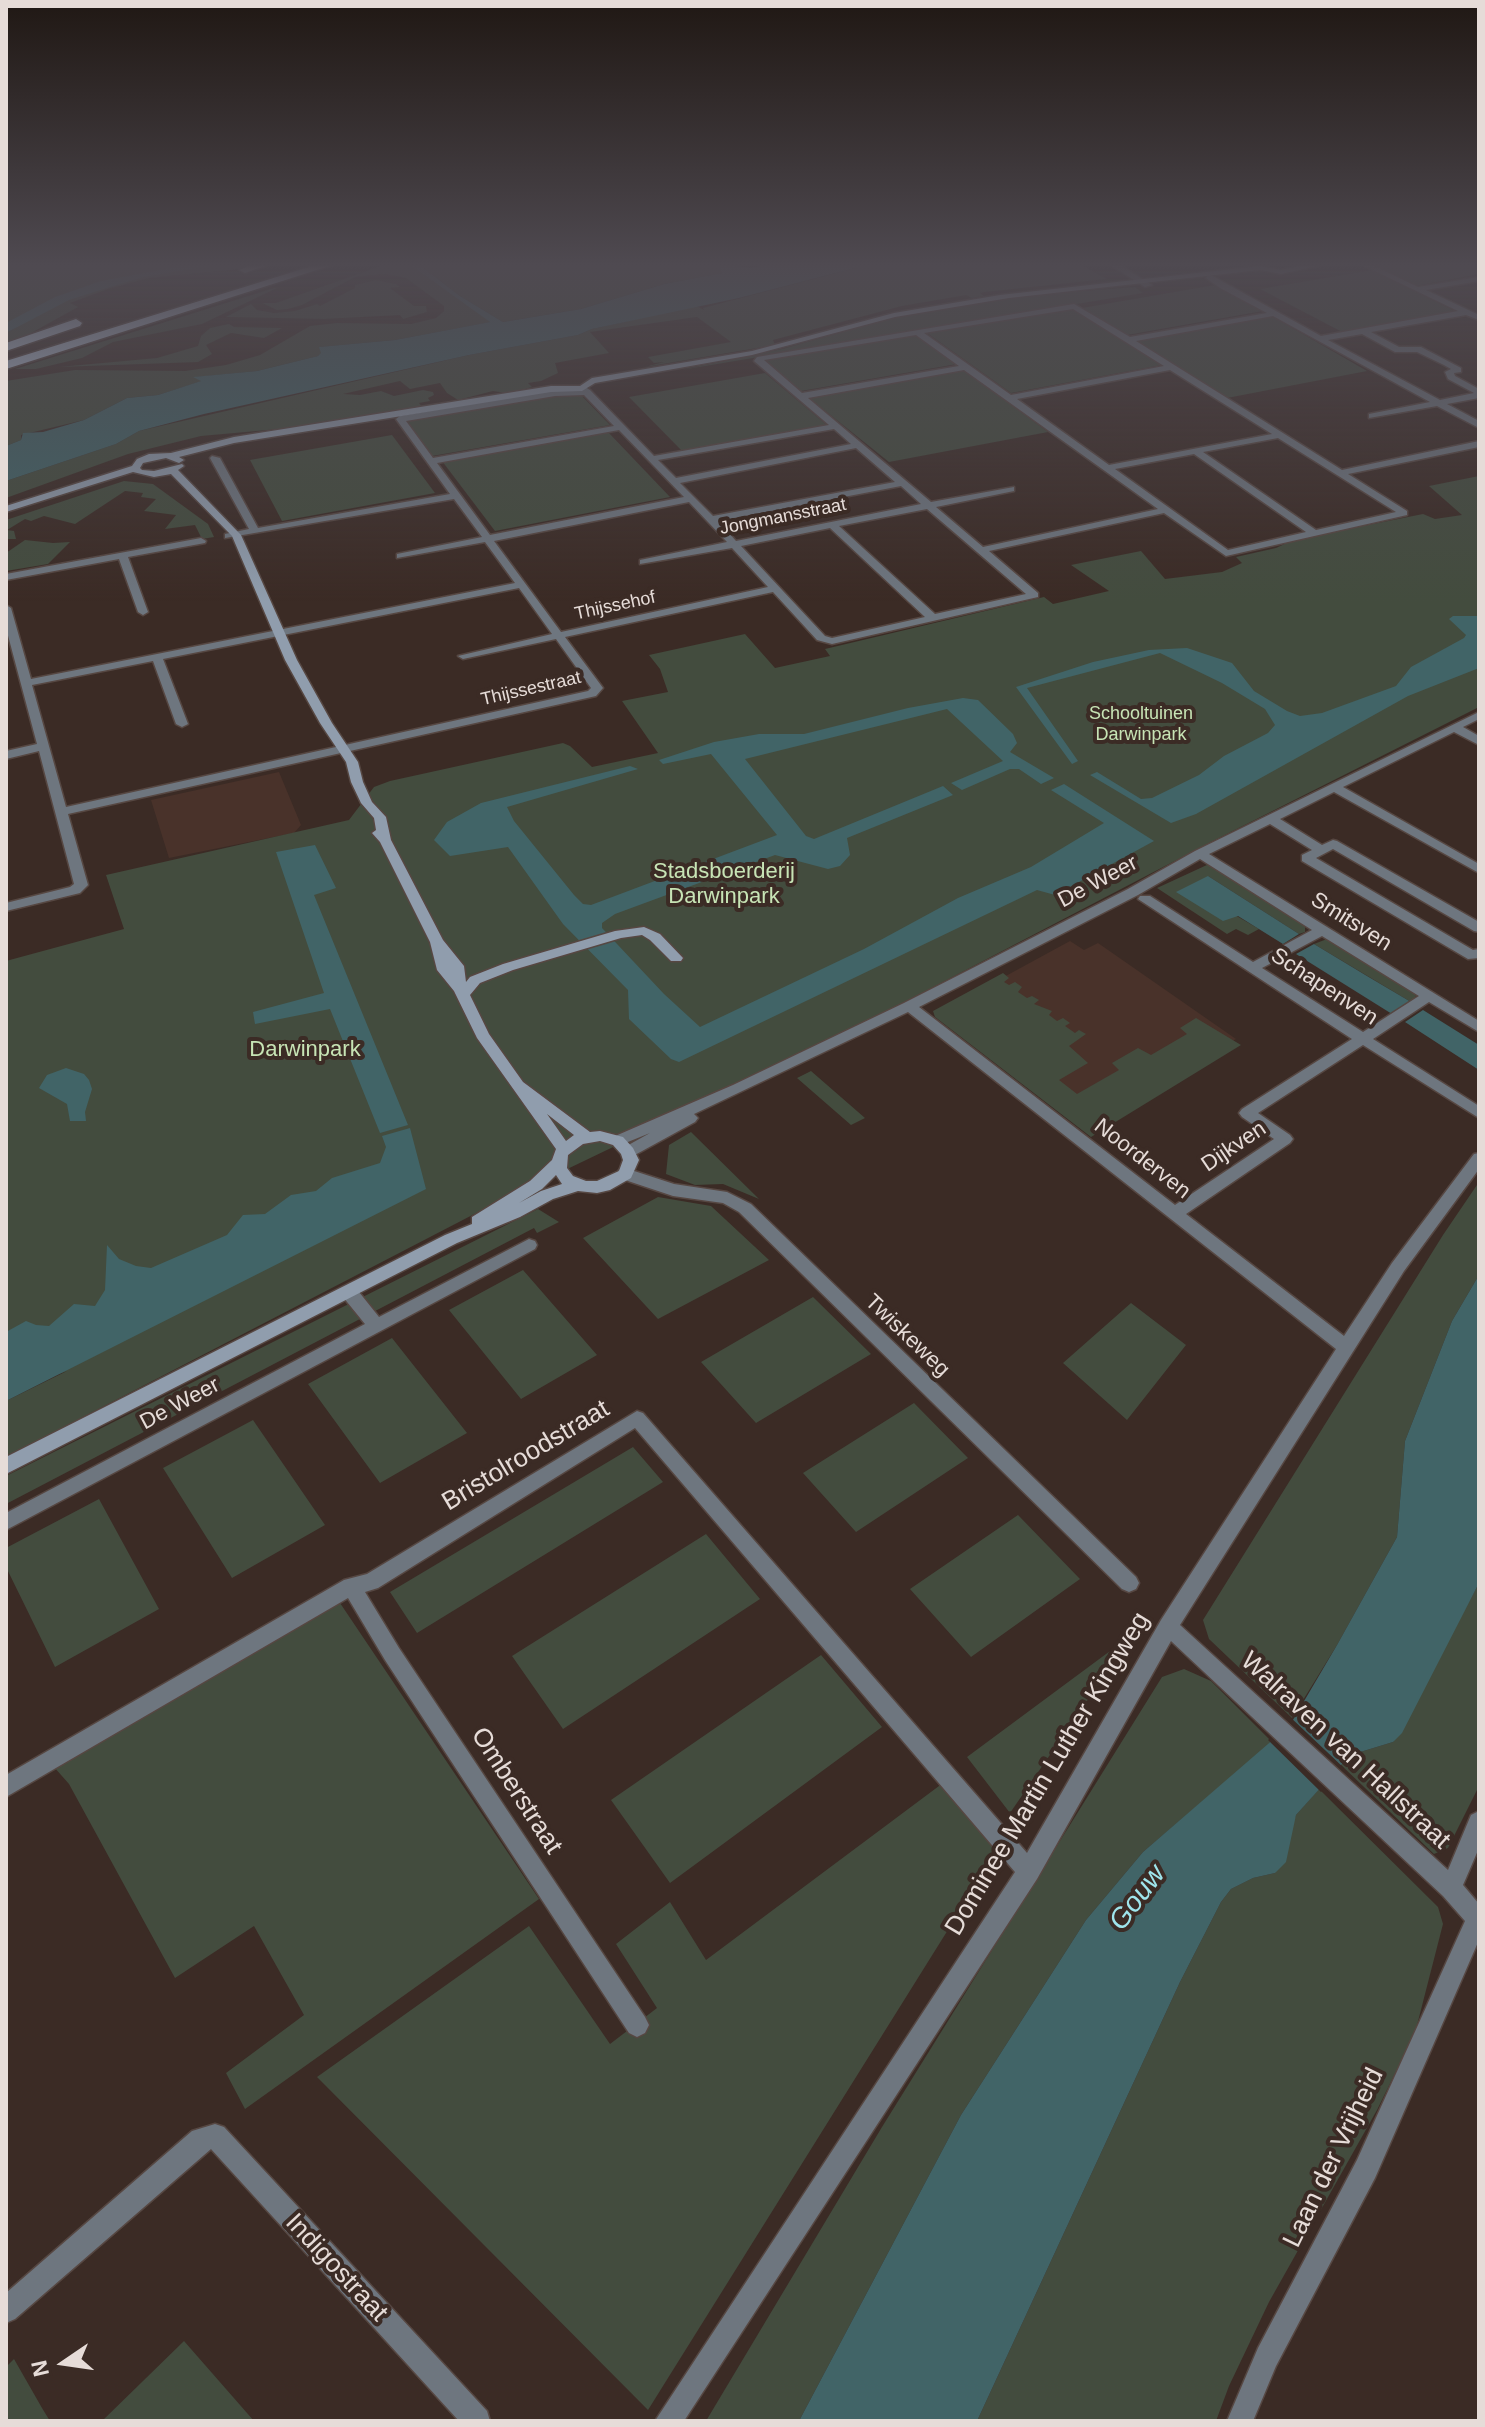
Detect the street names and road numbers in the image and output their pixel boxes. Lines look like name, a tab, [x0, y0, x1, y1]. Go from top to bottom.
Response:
street label: Jongmansstraat	[718, 494, 848, 540]
street label: Thijssehof	[573, 587, 657, 625]
street label: Thijssestraat	[479, 667, 583, 711]
street label: De Weer	[1054, 850, 1142, 914]
street label: Smitsven	[1306, 887, 1396, 957]
street label: Schapenven	[1266, 943, 1382, 1031]
street label: Noorderven	[1089, 1113, 1195, 1205]
street label: Dijkven	[1197, 1116, 1271, 1178]
street label: Twiskeweg	[859, 1289, 955, 1383]
street label: De Weer	[136, 1372, 224, 1436]
street label: Bristolroodstraat	[437, 1394, 615, 1518]
street label: Dominee Martin Luther Kingweg	[939, 1607, 1157, 1941]
street label: Walraven van Hallstraat	[1234, 1646, 1456, 1856]
street label: Omberstraat	[464, 1722, 568, 1860]
street label: Laan der Vrijheid	[1277, 2063, 1391, 2253]
street label: Indigostraat	[278, 2208, 394, 2328]

